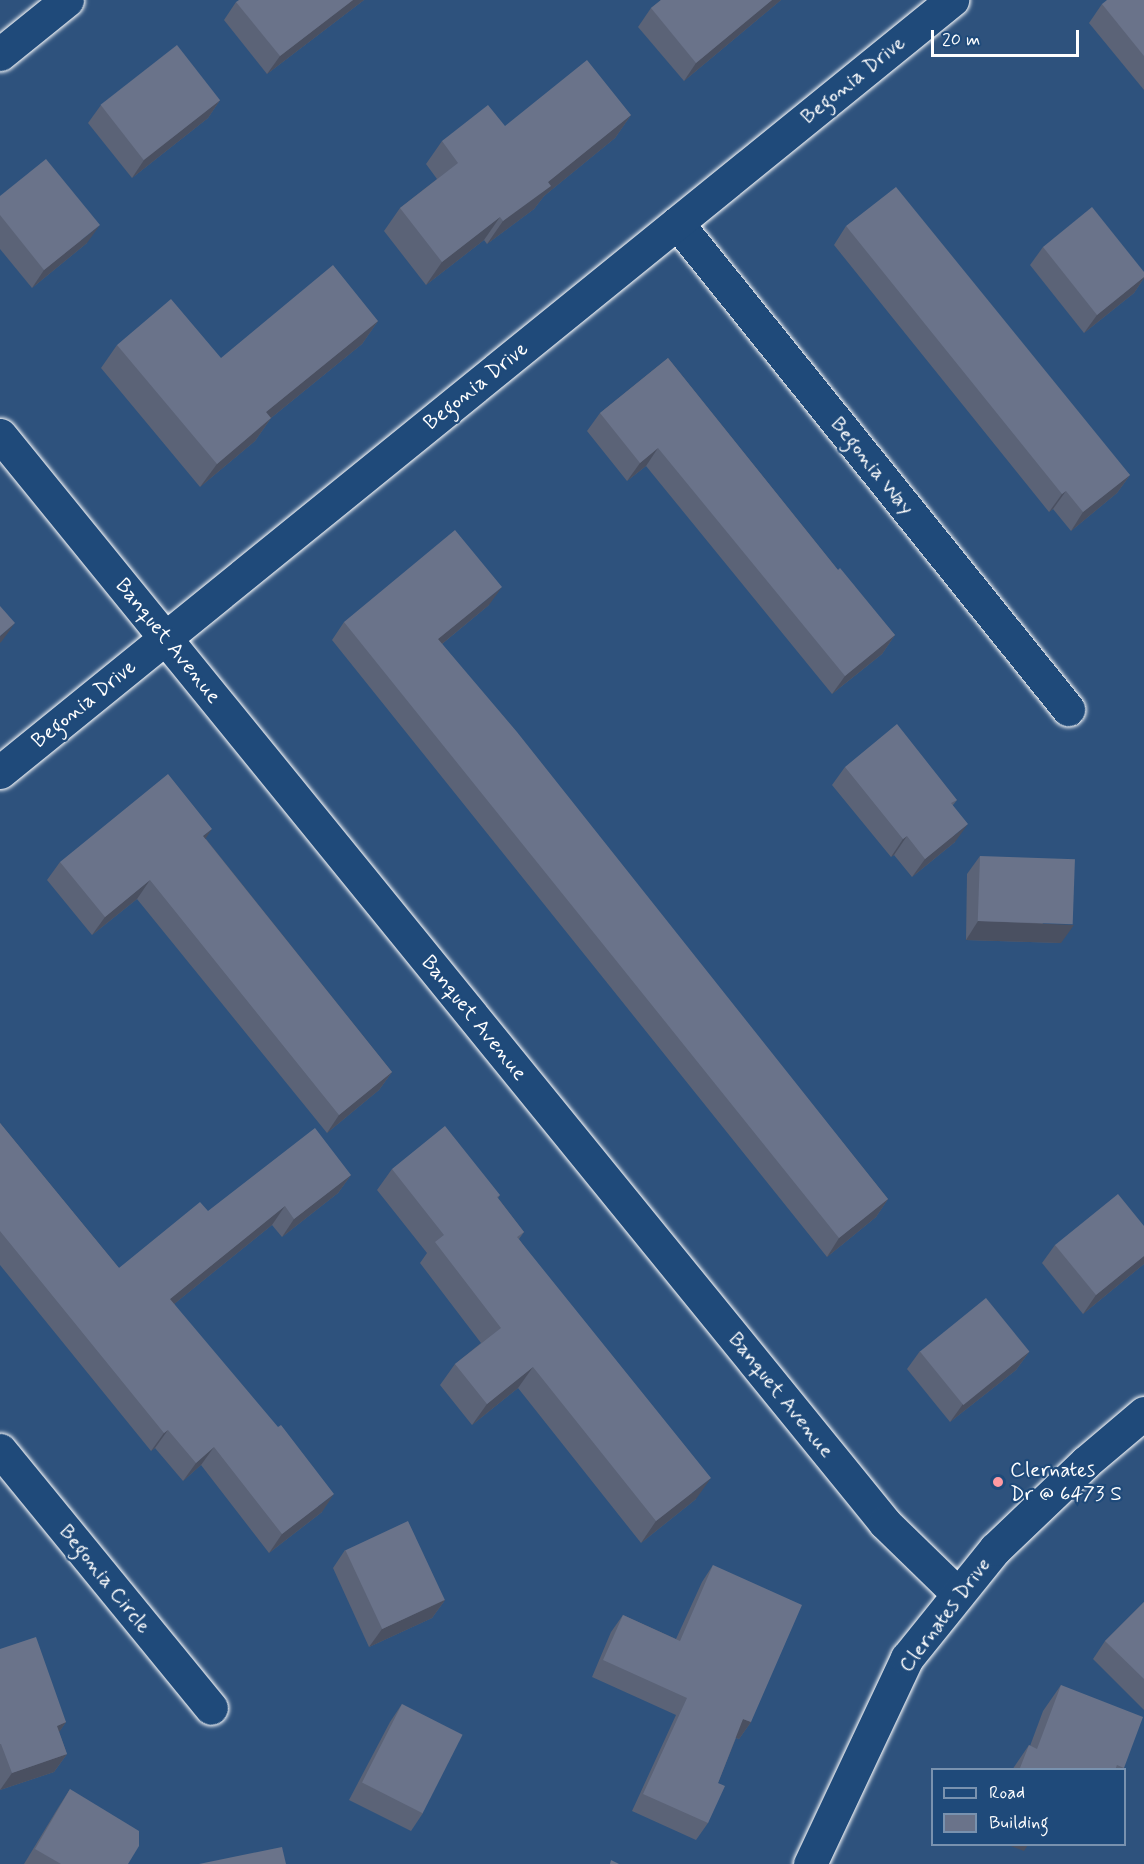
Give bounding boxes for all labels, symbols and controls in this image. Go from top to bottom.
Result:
scale bar [934,18,1082,56]
text: 20 m [942,28,980,52]
street label: Begonia Drive [796,30,910,130]
street label: Begonia Drive [419,336,533,436]
street label: Begonia Way [824,411,920,521]
street label: Banquet Avenue [112,576,224,706]
street label: Begonia Drive [27,654,141,754]
street label: Banquet Avenue [418,953,530,1083]
street label: Banquet Avenue [725,1330,837,1460]
place label: Clernates Dr @ 6473 S [1010,1457,1122,1507]
marker: Clernates Dr @ 6473 S [991,1475,1005,1489]
street label: Begonia Circle [54,1520,156,1638]
street label: Clernates Drive [894,1553,996,1677]
legend [931,1768,1126,1846]
text: Road [989,1781,1025,1805]
text: Building [989,1811,1049,1835]

